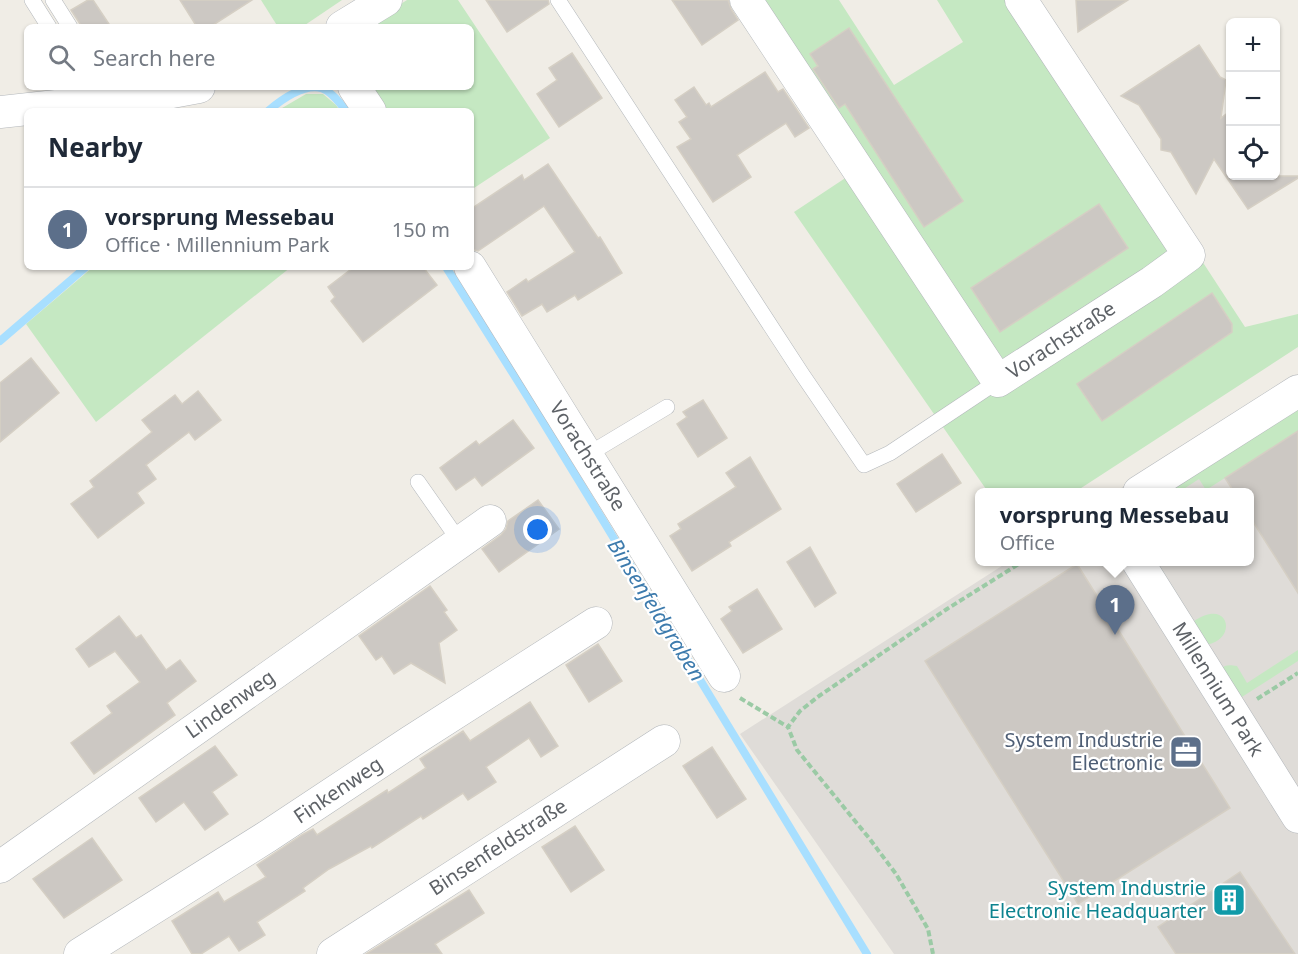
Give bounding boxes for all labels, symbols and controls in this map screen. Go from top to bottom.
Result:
map controls [1226,18,1280,180]
button: + [1226,18,1280,72]
search box [24,24,474,90]
icon: search [45,41,78,74]
text: Search here [93,42,215,72]
button: − [1226,72,1280,126]
button: locate [1226,126,1280,180]
text: Nearby [48,129,143,165]
text: vorsprung Messebau [105,201,335,231]
text: 1 [62,216,73,243]
text: 150 m [392,216,450,243]
text: Office · Millennium Park [105,231,329,258]
street label: Vorachstraße [1001,294,1120,385]
street label: Vorachstraße [544,396,633,516]
popup [975,488,1254,566]
text: vorsprung Messebau [1000,499,1229,529]
your location [523,515,552,544]
text: Office [1000,529,1055,556]
water label: Binsenfeldgraben [602,533,712,686]
pin: 1 [1096,586,1134,635]
street label: Millennium Park [1166,617,1271,761]
street label: Lindenweg [180,663,280,744]
place label: System Industrie Electronic [1005,726,1163,776]
office icon: System Industrie Electronic [1168,734,1204,770]
street label: Finkenweg [288,750,387,829]
street label: Binsenfeldstraße [424,792,572,901]
place label: System Industrie Electronic Headquarter [989,874,1206,924]
building icon: System Industrie Electronic Headquarter [1211,882,1247,918]

